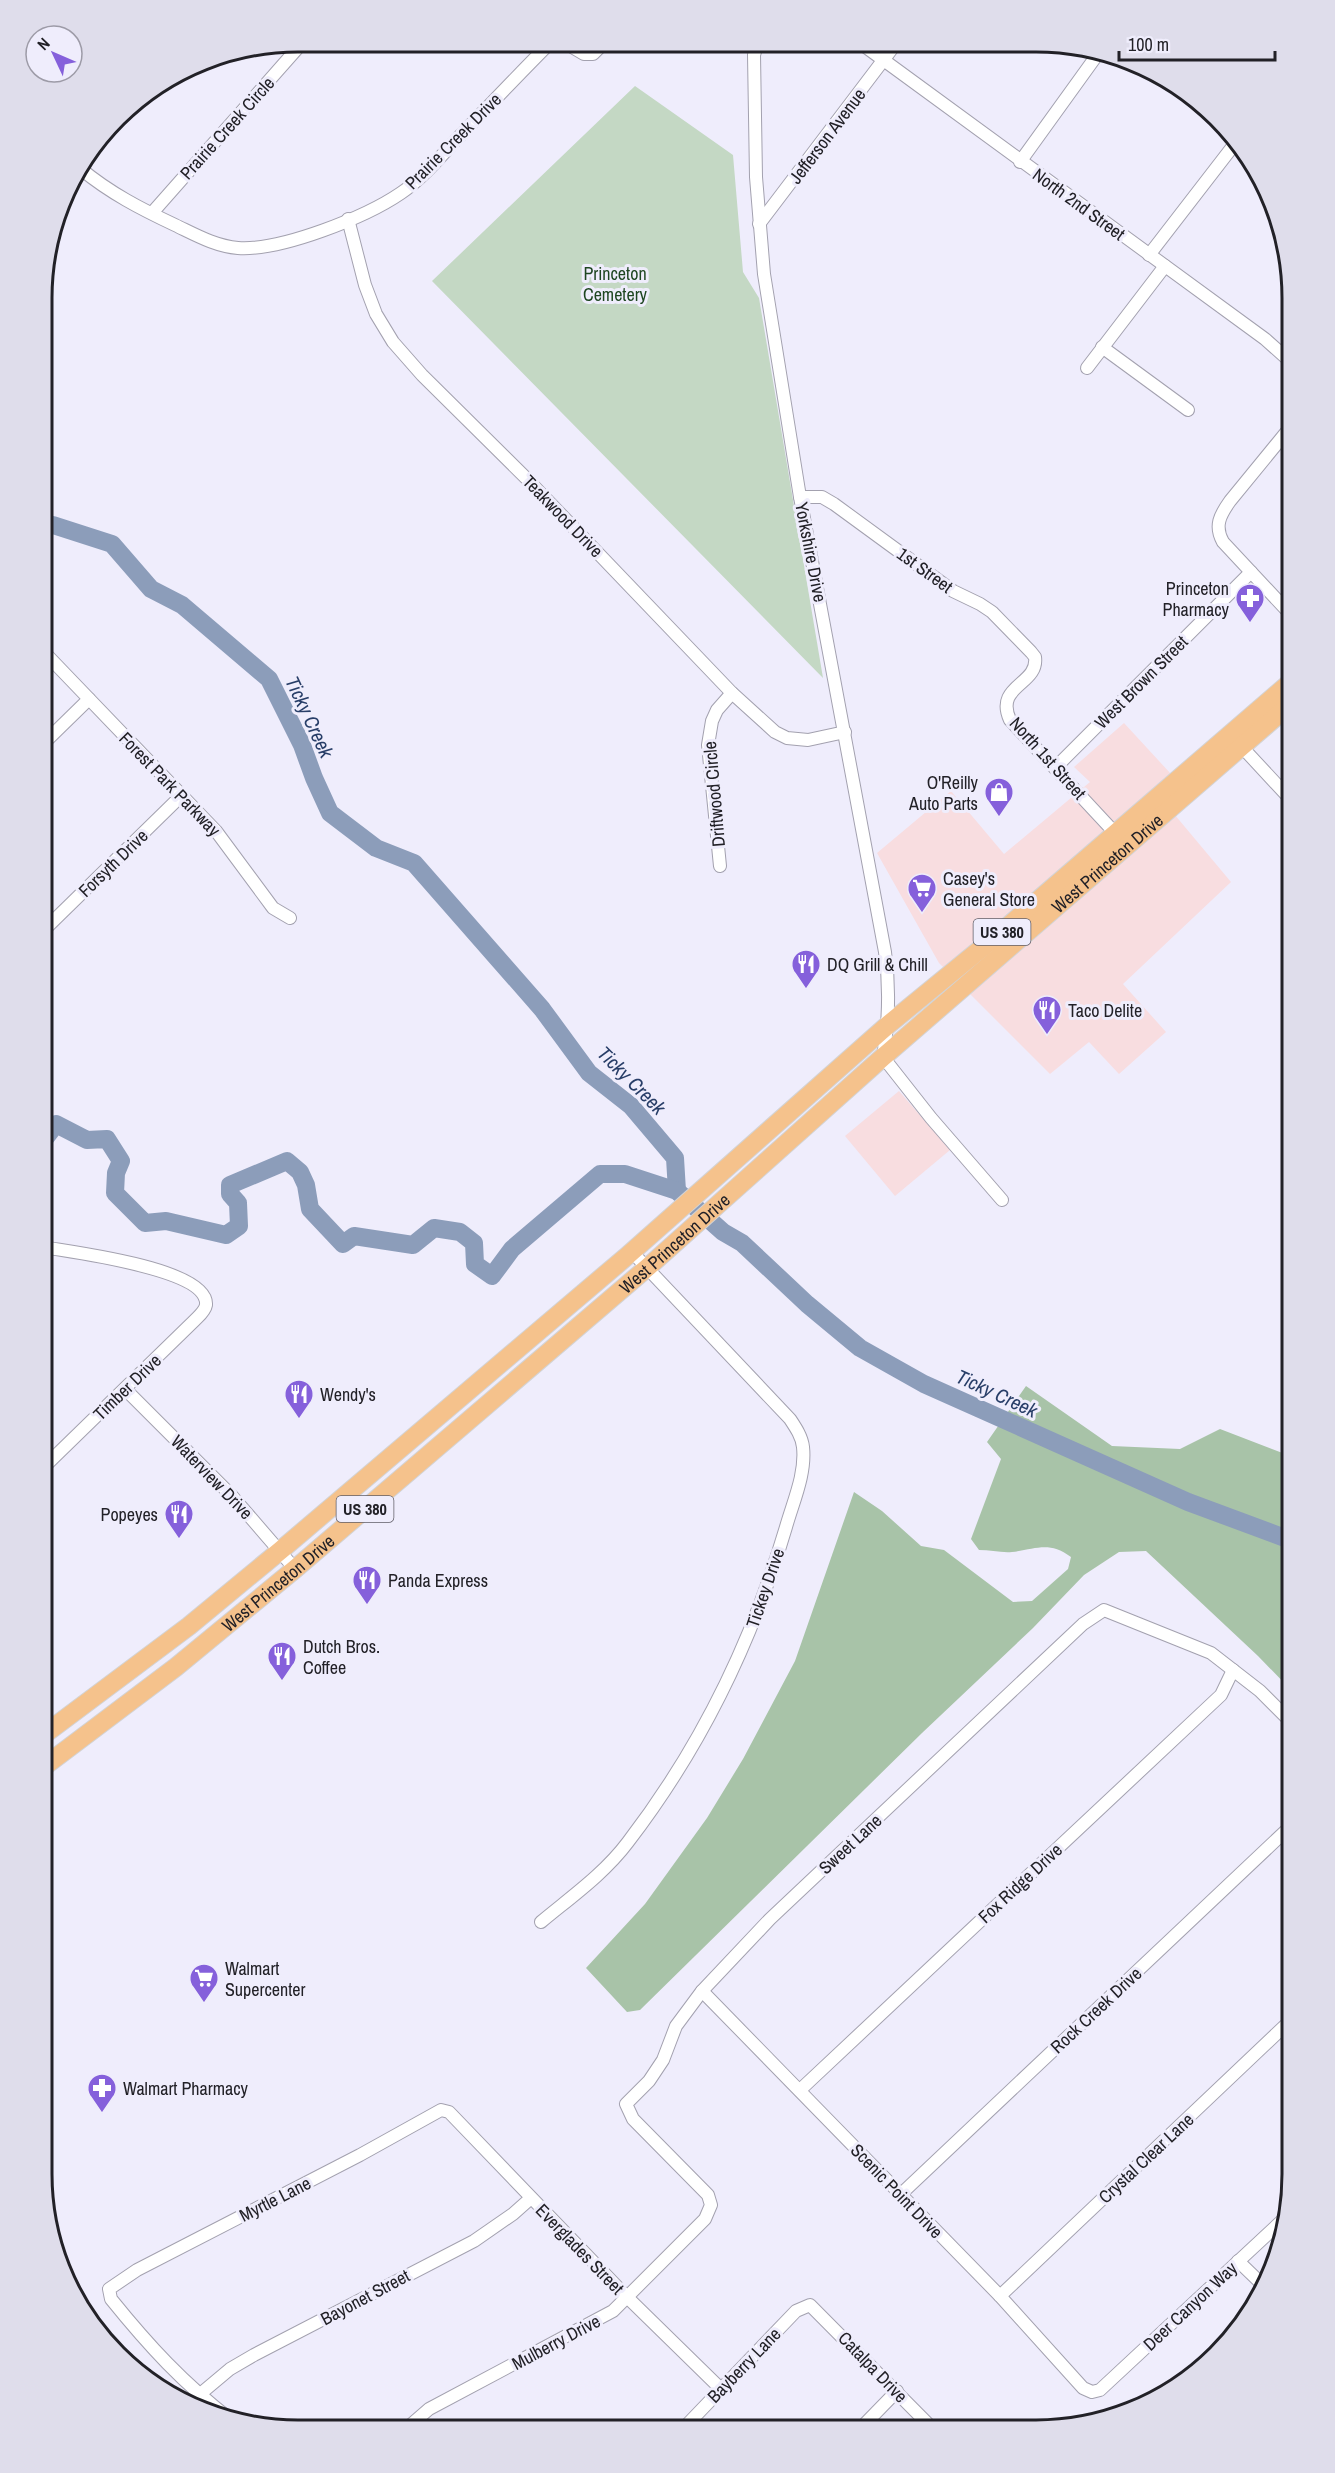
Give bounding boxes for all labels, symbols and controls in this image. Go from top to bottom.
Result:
north arrow [24,24,84,84]
scale bar [1119,24,1275,62]
text: 100 m [1128,32,1169,57]
text: N [32,33,54,55]
street label: Prairie Creek Circle [174,71,280,185]
street label: Jefferson Avenue [783,83,871,189]
street label: Prairie Creek Drive [399,87,507,195]
street label: North 2nd Street [1028,162,1130,246]
park label: Princeton Cemetery [583,261,648,307]
street label: Teakwood Drive [517,469,609,563]
street label: Yorkshire Drive [789,500,833,604]
street label: 1st Street [892,541,958,599]
place label: Princeton Pharmacy [1163,576,1230,622]
pharmacy icon: Princeton Pharmacy [1234,582,1266,624]
street label: West Brown Street [1089,630,1193,734]
water label: Ticky Creek [279,672,341,763]
street label: North 1st Street [1004,711,1092,805]
street label: Forest Park Parkway [114,726,227,842]
street label: Driftwood Circle [697,740,731,848]
place label: O'Reilly Auto Parts [908,770,979,816]
shop icon: O'Reilly Auto Parts [983,776,1015,818]
street label: West Princeton Drive [1046,808,1168,918]
street label: Forsyth Drive [73,823,153,903]
place label: Casey's General Store [943,866,1035,912]
supermarket icon: Casey's General Store [906,872,938,914]
road number: US 380 [974,919,1030,945]
restaurant icon: DQ Grill & Chill [790,948,822,990]
place label: DQ Grill & Chill [827,952,928,977]
restaurant icon: Taco Delite [1031,994,1063,1036]
place label: Taco Delite [1068,998,1142,1023]
water label: Ticky Creek [592,1040,673,1121]
street label: West Princeton Drive [614,1187,735,1299]
street label: Timber Drive [87,1348,167,1426]
water label: Ticky Creek [952,1362,1043,1424]
restaurant icon: Wendy's [283,1378,315,1420]
place label: Wendy's [320,1382,376,1407]
street label: Waterview Drive [165,1429,259,1525]
road number: US 380 [336,1496,394,1522]
restaurant icon: Popeyes [163,1498,195,1540]
place label: Popeyes [101,1502,158,1527]
street label: West Princeton Drive [216,1528,340,1637]
street label: Tickey Drive [740,1545,790,1631]
restaurant icon: Panda Express [351,1564,383,1606]
place label: Panda Express [388,1568,488,1593]
place label: Dutch Bros. Coffee [303,1634,380,1680]
restaurant icon: Dutch Bros. Coffee [266,1640,298,1682]
street label: Sweet Lane [813,1808,887,1880]
street label: Fox Ridge Drive [972,1837,1068,1929]
place label: Walmart Supercenter [225,1956,305,2002]
street label: Rock Creek Drive [1045,1961,1147,2059]
supermarket icon: Walmart Supercenter [188,1962,220,2004]
pharmacy icon: Walmart Pharmacy [86,2072,118,2114]
place label: Walmart Pharmacy [123,2076,249,2101]
street label: Crystal Clear Lane [1093,2107,1199,2209]
street label: Scenic Point Drive [845,2138,949,2244]
street label: Myrtle Lane [235,2170,315,2228]
street label: Everglades Street [530,2198,630,2300]
street label: Deer Canyon Way [1138,2256,1243,2356]
street label: Bayonet Street [316,2263,414,2331]
street label: Mulberry Drive [507,2308,605,2376]
street label: Bayberry Lane [702,2322,786,2408]
street label: Catalpa Drive [833,2326,913,2408]

